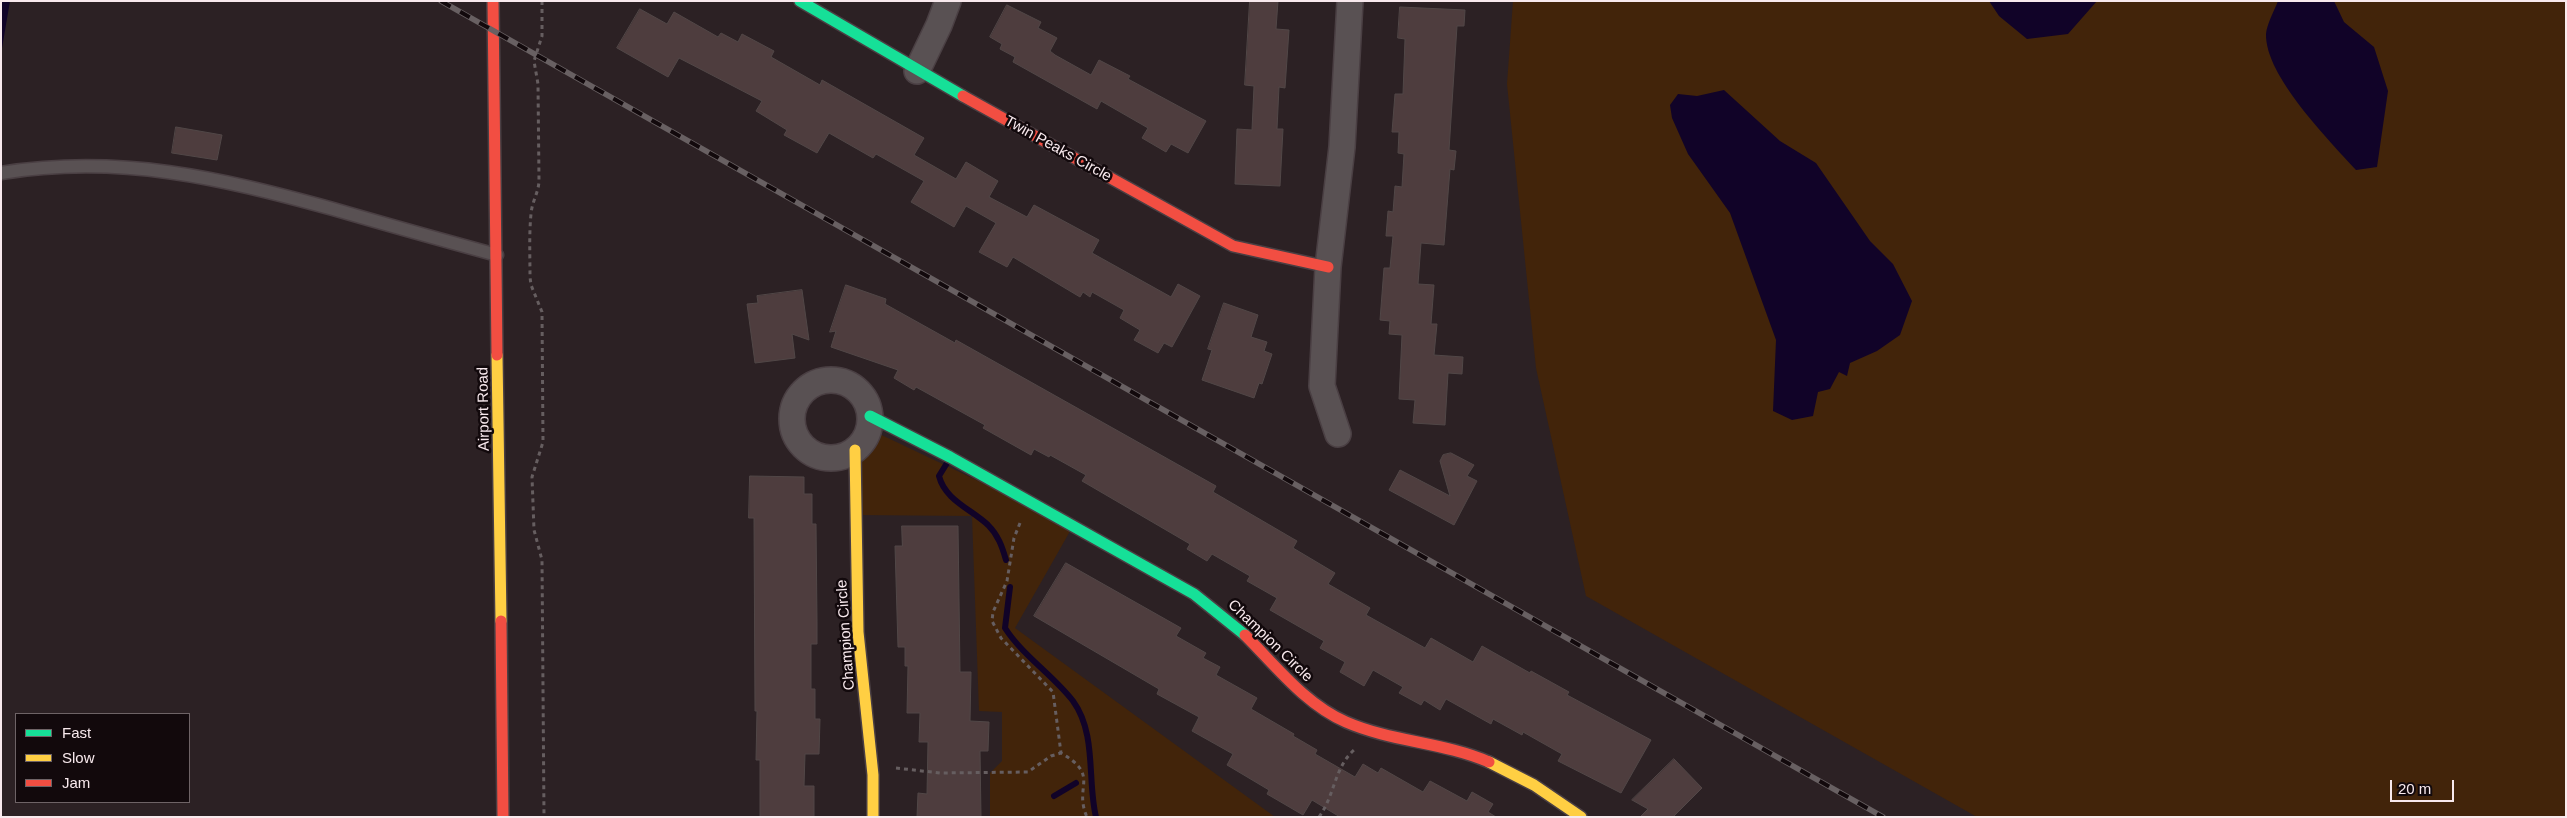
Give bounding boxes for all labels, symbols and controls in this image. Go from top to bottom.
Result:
street label: Twin Peaks Circle [1002,112,1114,186]
street label: Airport Road [474,367,494,451]
street label: Champion Circle [833,579,859,691]
street label: Champion Circle [1224,596,1316,686]
legend [15,713,190,803]
text: Fast [62,724,91,741]
text: Slow [62,749,95,766]
scale bar [2392,770,2456,802]
text: Jam [62,774,90,791]
text: 20 m [2398,780,2431,797]

